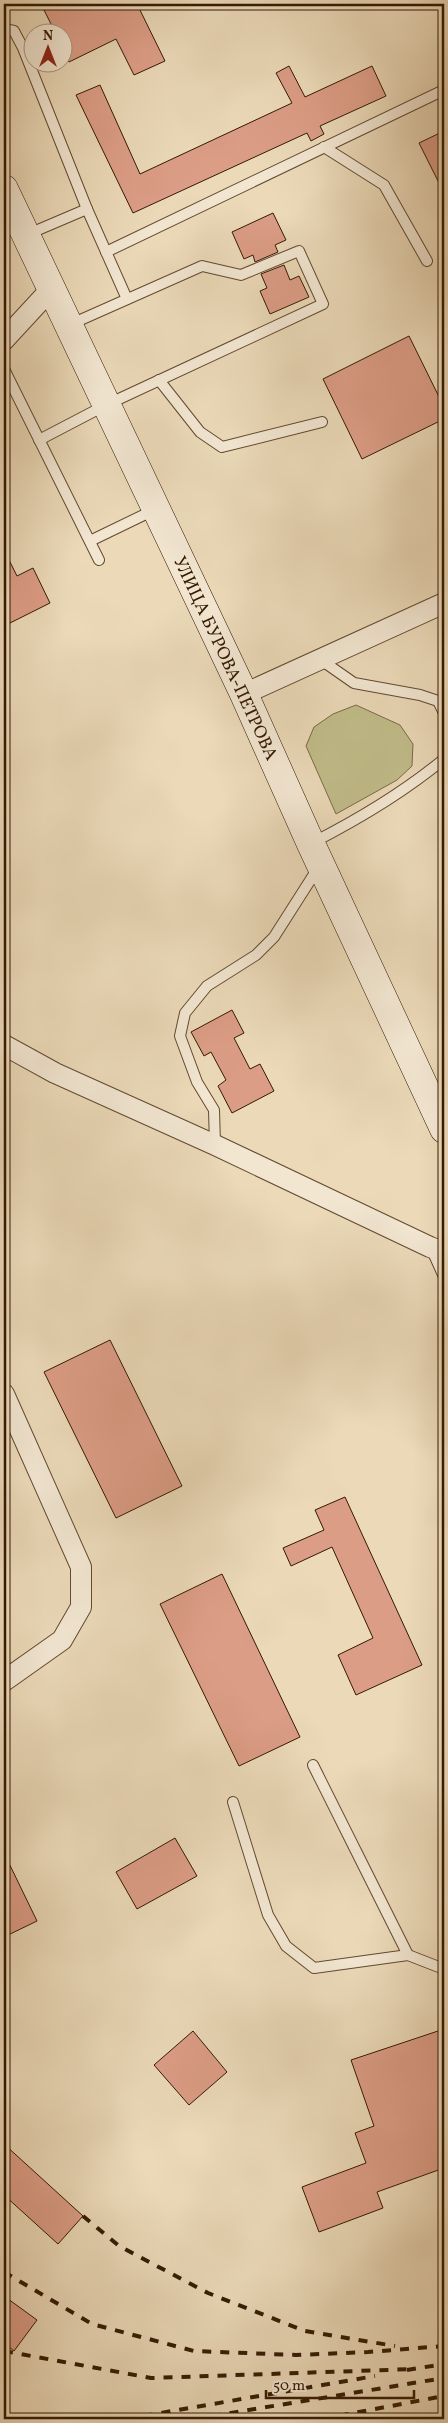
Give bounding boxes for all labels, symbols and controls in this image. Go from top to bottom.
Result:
north arrow [22,22,72,72]
text: N [43,27,53,46]
street label: УЛИЦА БУРОВА-ПЕТРОВА [166,553,283,765]
scale bar [266,2368,413,2400]
text: 50 m [273,2376,305,2397]

